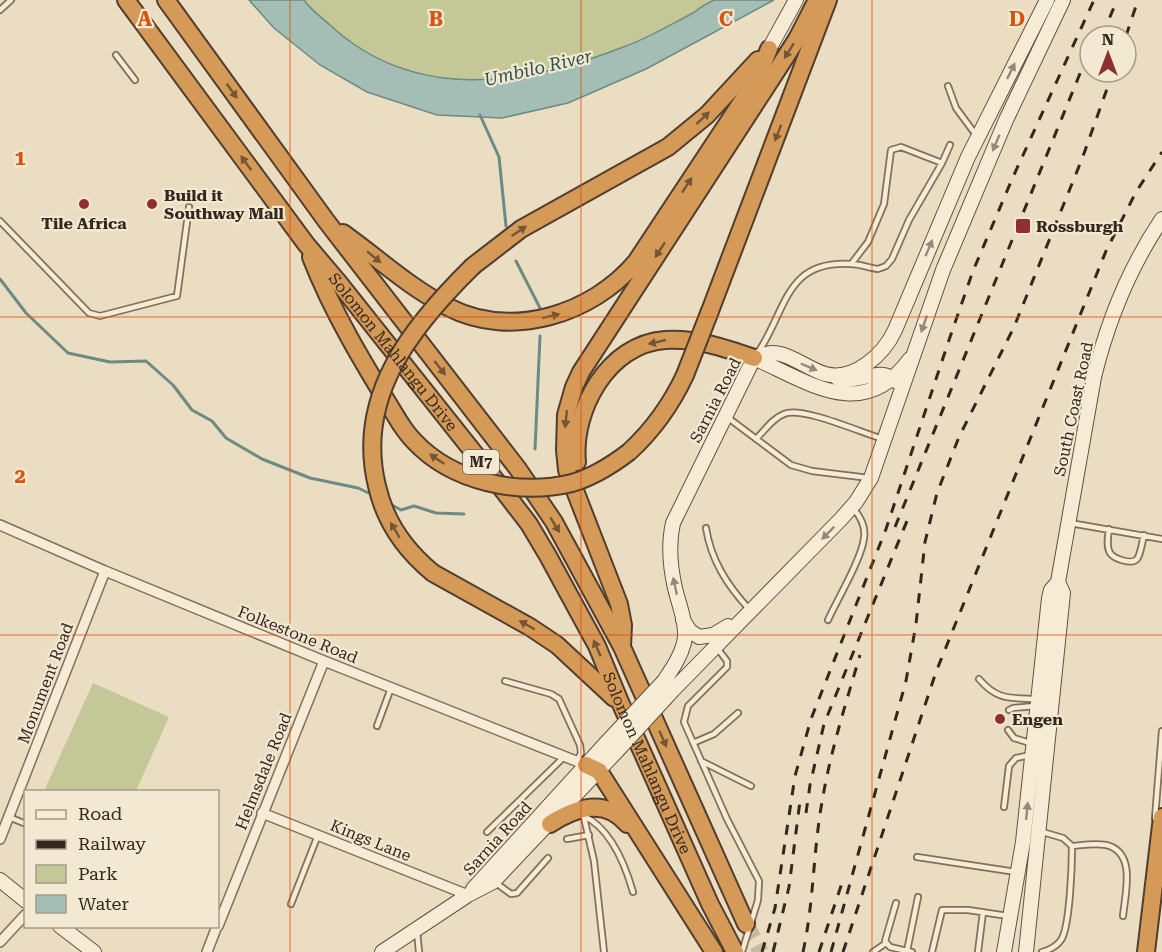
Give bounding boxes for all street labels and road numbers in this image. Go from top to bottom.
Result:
street label: Solomon Mahlangu Drive [325,269,462,435]
street label: South Coast Road [1050,340,1097,478]
street label: Sarnia Road [686,355,745,446]
road number: M7 [463,450,499,474]
street label: Folkestone Road [235,602,361,667]
street label: Monument Road [14,620,77,746]
street label: Solomon Mahlangu Drive [599,669,695,857]
street label: Helmsdale Road [231,710,296,833]
street label: Sarnia Road [459,798,535,879]
street label: Kings Lane [328,816,414,865]

